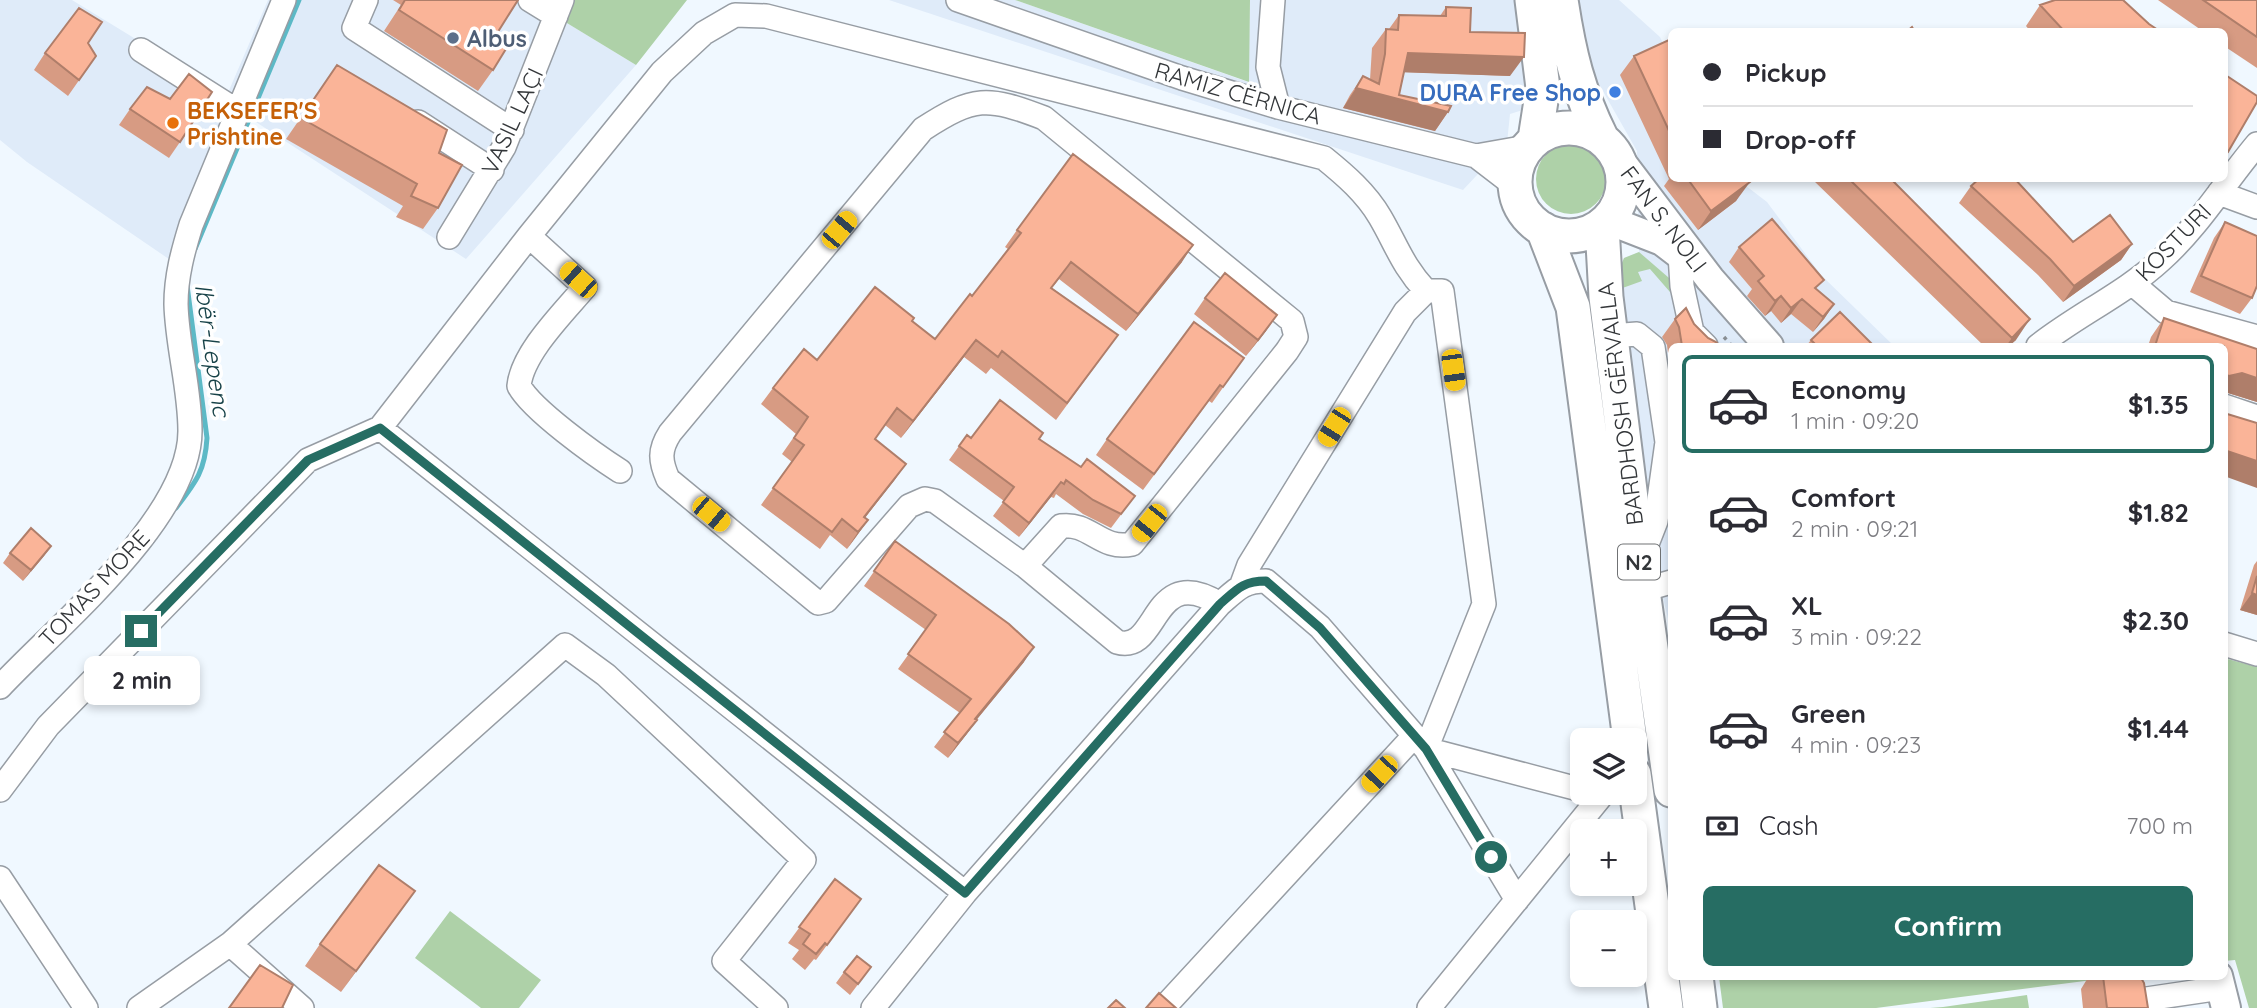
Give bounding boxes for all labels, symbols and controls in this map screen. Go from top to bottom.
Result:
place label: Albus [467,24,527,53]
marker: Albus [445,30,461,46]
street label: RAMIZ CËRNICA [1151,55,1325,131]
text: Pickup [1745,56,1827,89]
street label: VASIL LAÇI [475,63,549,179]
place label: DURA Free Shop [1420,78,1601,107]
marker: DURA Free Shop [1607,84,1623,100]
place label: BEKSEFER'S Prishtine [187,96,317,151]
marker: BEKSEFER'S Prishtine [165,115,181,131]
text: Drop-off [1745,123,1856,156]
street label: FAN S. NOLI [1615,160,1713,278]
street label: KOSTURI [2129,197,2217,287]
car [818,207,861,253]
car [556,258,601,302]
street label: BARDHOSH GËRVALLA [1591,281,1649,527]
water label: Ibër-Lepenc [189,282,237,421]
car [1440,348,1467,392]
icon: car [1707,373,1770,436]
text: Economy [1791,373,1906,406]
text: $1.35 [2128,388,2189,421]
car [1314,404,1355,450]
text: 1 min · 09:20 [1791,406,1919,435]
icon: car [1707,481,1770,544]
text: Comfort [1791,481,1896,514]
car [689,492,734,536]
text: $1.82 [2128,496,2189,529]
car [1128,500,1171,546]
text: 2 min · 09:21 [1791,514,1918,543]
street label: TOMAS MORE [32,524,156,652]
road number: N2 [1618,544,1660,580]
icon: car [1707,589,1770,652]
text: XL [1791,589,1823,622]
text: $2.30 [2122,604,2189,637]
route end [125,615,157,647]
text: 3 min · 09:22 [1791,622,1922,651]
callout: 2 min [83,656,199,704]
text: 2 min [112,666,172,695]
icon: car [1707,697,1770,760]
text: Green [1791,697,1866,730]
text: $1.44 [2127,712,2189,745]
map controls [1570,728,1647,987]
button: layers [1570,728,1647,805]
text: 4 min · 09:23 [1791,730,1921,759]
car [1357,751,1402,797]
icon: cash [1703,807,1741,845]
text: Cash [1759,809,1819,842]
text: 700 m [2127,811,2193,840]
button: + [1570,819,1647,896]
route start [1475,841,1507,873]
button: Confirm [1703,886,2193,966]
button: − [1570,910,1647,987]

